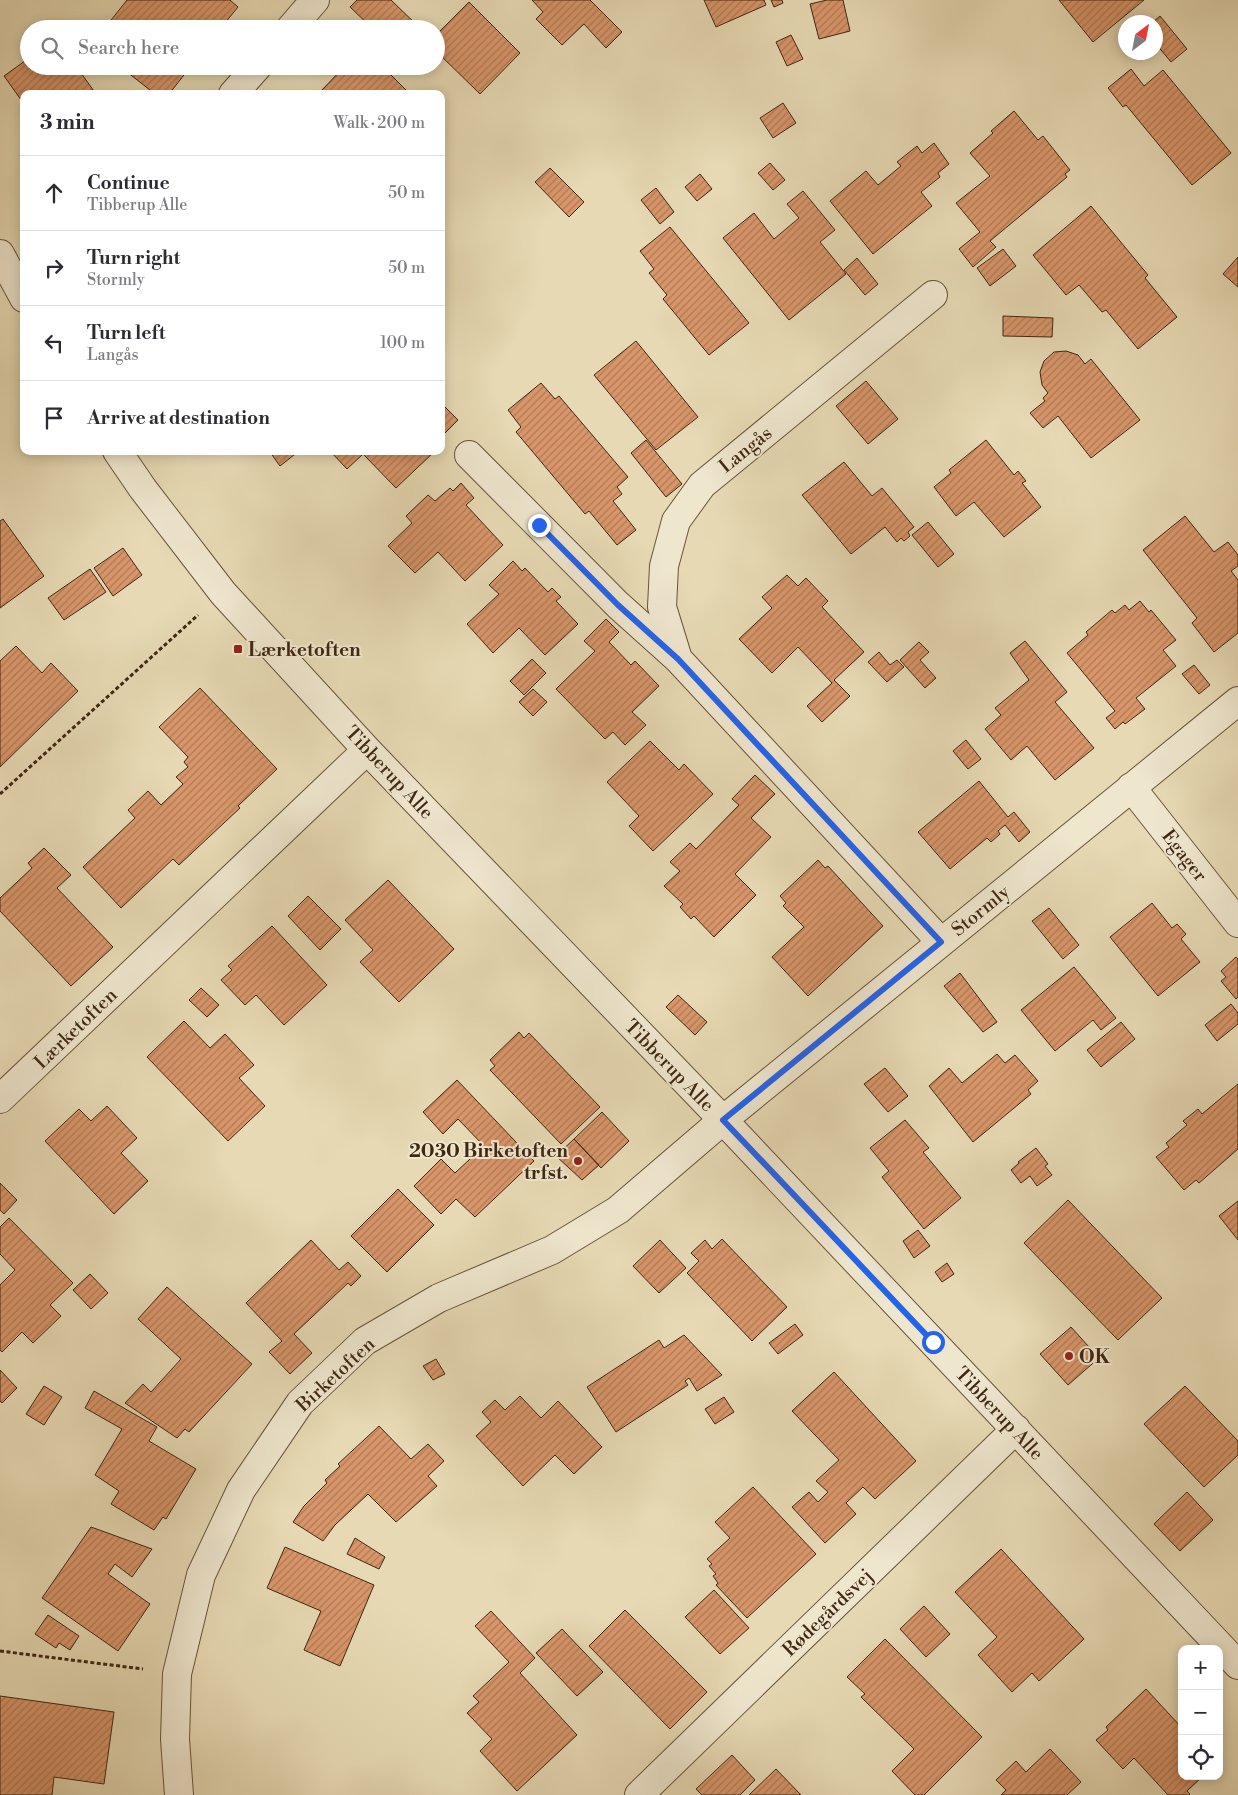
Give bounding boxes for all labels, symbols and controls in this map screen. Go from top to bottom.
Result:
north arrow [1118,15,1163,60]
search box [20,20,445,75]
icon: search [38,34,66,62]
text: Search here [78,36,179,60]
text: 3 min [40,110,95,136]
text: Walk · 200 m [333,113,425,133]
text: Continue [87,171,170,195]
icon: ahead [40,179,68,207]
text: 50 m [388,183,425,203]
text: Tibberup Alle [87,195,187,215]
text: Turn right [87,246,180,270]
icon: right [40,254,68,282]
text: 50 m [388,258,425,278]
text: Stormly [87,270,144,290]
text: Turn left [87,321,166,345]
icon: left [40,329,68,357]
text: 100 m [380,333,425,353]
text: Langås [87,345,139,365]
icon: arrive [40,404,68,432]
text: Arrive at destination [87,406,270,430]
street label: Langås [714,421,777,478]
route end [528,514,551,537]
place label: Lærketoften [248,638,361,662]
marker: Lærketoften [232,643,244,655]
street label: Tibberup Alle [340,721,439,824]
street label: Egager [1156,825,1212,887]
street label: Stormly [947,879,1015,942]
street label: Lærketoften [29,983,122,1074]
street label: Tibberup Alle [619,1015,719,1117]
place label: 2030 Birketoften trfst. [409,1139,568,1185]
marker: 2030 Birketoften trfst. [572,1155,584,1167]
route start [922,1331,945,1354]
street label: Birketoften [291,1332,380,1418]
place label: OK [1079,1345,1111,1369]
marker: OK [1063,1350,1075,1362]
street label: Tibberup Alle [950,1362,1049,1465]
street label: Rødegårdsvej [778,1564,878,1662]
map controls [1178,1645,1223,1780]
button: + [1178,1645,1223,1690]
button: − [1178,1690,1223,1735]
button: locate [1178,1735,1223,1780]

